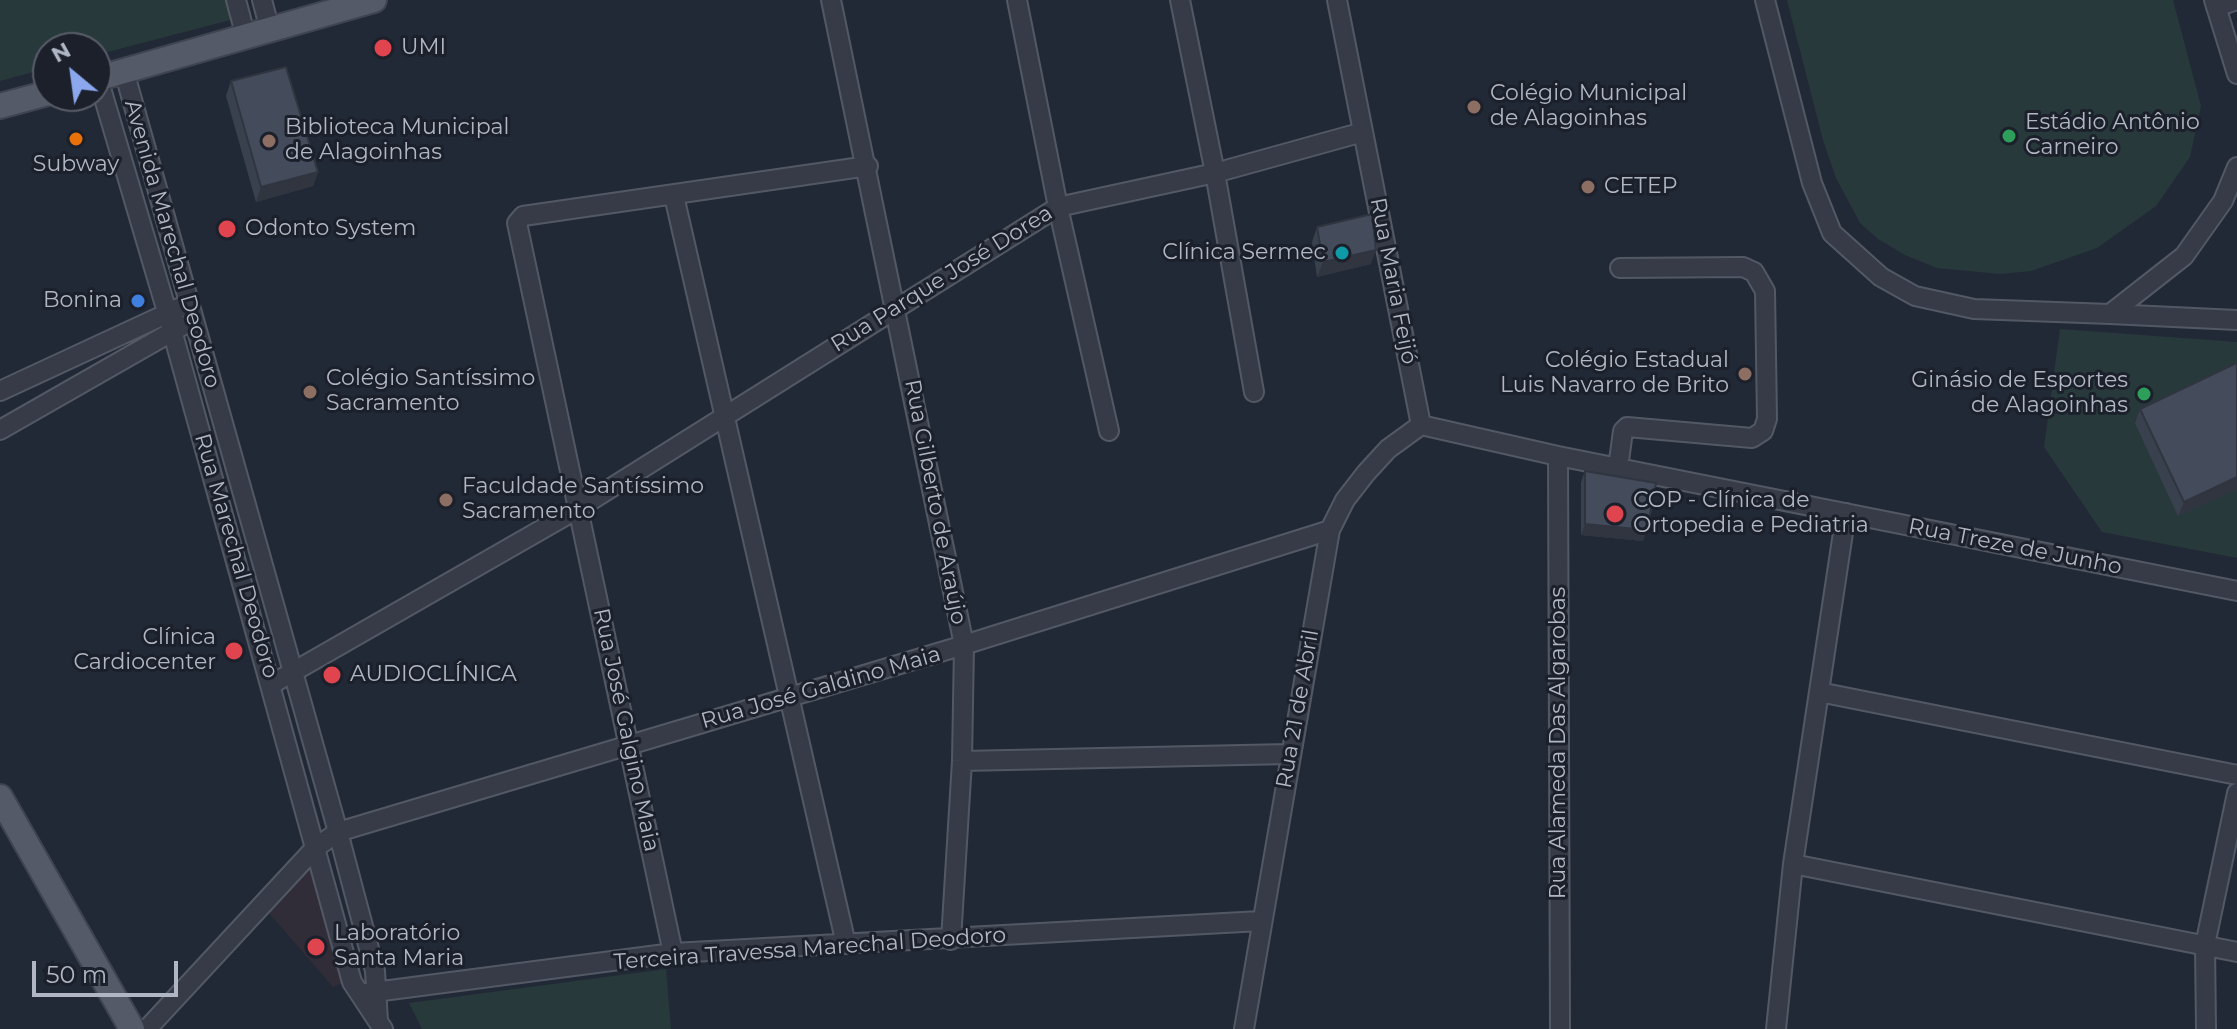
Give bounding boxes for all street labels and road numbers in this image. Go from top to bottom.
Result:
street label: Avenida Marechal Deodoro [118,97,226,391]
street label: Rua Maria Feijó [1364,195,1422,367]
street label: Rua Parque José Dorea [826,200,1058,358]
street label: Rua Gilberto de Araújo [898,377,972,627]
street label: Rua Marechal Deodoro [188,431,284,681]
street label: Rua Treze de Junho [1906,513,2124,581]
street label: Rua Alameda Das Algarobas [1546,587,1572,899]
street label: Rua José Galgino Maia [587,606,665,854]
street label: Rua 21 de Abril [1271,628,1325,790]
street label: Rua José Galdino Maia [698,641,944,735]
street label: Terceira Travessa Marechal Deodoro [613,922,1007,976]

